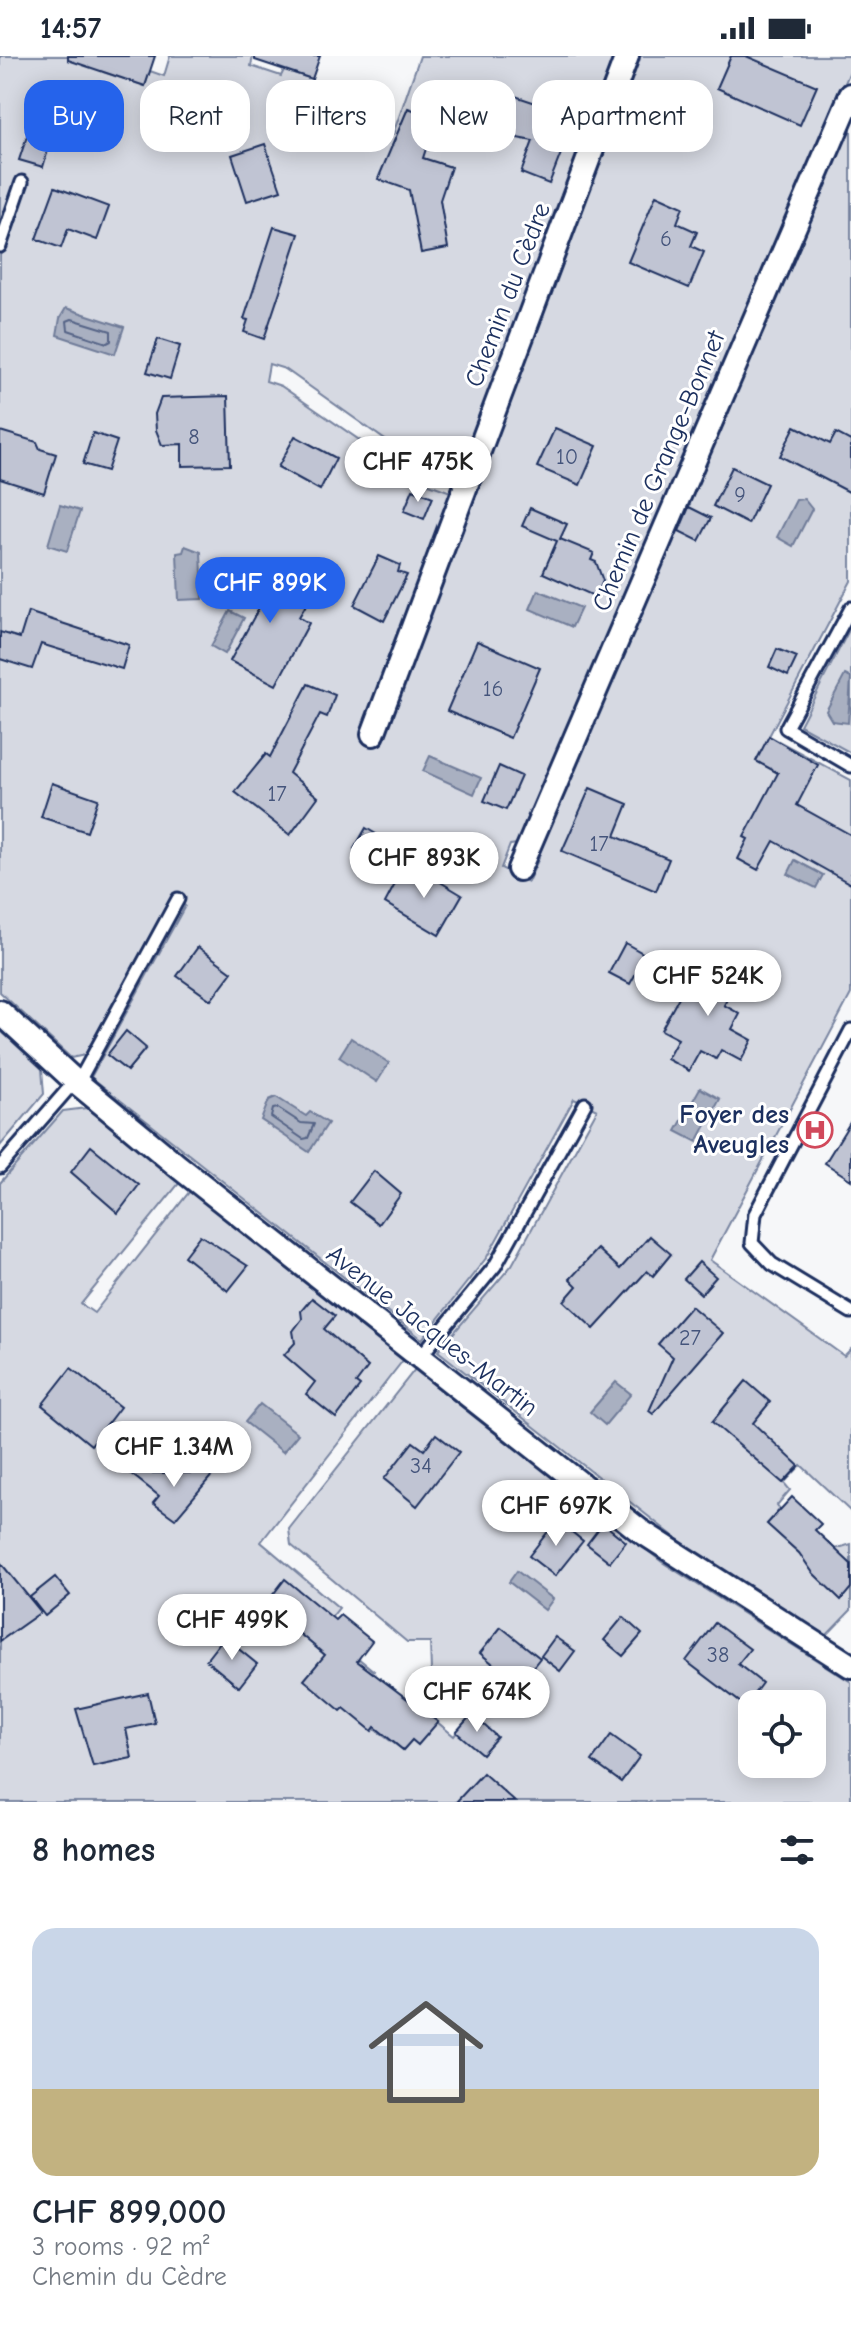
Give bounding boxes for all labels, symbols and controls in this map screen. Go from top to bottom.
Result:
text: 14:57 [40,11,101,46]
chip: Buy [24,80,124,152]
chip: Rent [140,80,250,152]
chip: Filters [266,80,395,152]
chip: New [411,80,516,152]
chip: Apartment [532,80,713,152]
street label: Chemin du Cèdre [459,199,557,391]
house number: 6 [660,226,672,252]
street label: Chemin de Grange-Bonnet [586,325,732,616]
house number: 8 [188,424,200,450]
pin: CHF 475K [335,436,501,504]
house number: 10 [556,444,578,470]
text: CHF 475K [363,447,473,477]
house number: 9 [734,482,746,508]
pin: CHF 899K [187,557,353,625]
text: CHF 899K [213,568,327,598]
house number: 16 [483,676,503,702]
house number: 17 [267,781,287,807]
house number: 17 [589,831,609,857]
pin: CHF 893K [341,832,507,900]
text: CHF 893K [368,843,480,873]
pin: CHF 524K [625,950,791,1018]
text: CHF 524K [652,961,764,991]
place label: Foyer des Aveugles [679,1100,789,1160]
hospital icon: Foyer des Aveugles [796,1111,834,1149]
street label: Avenue Jacques-Martin [320,1239,544,1423]
house number: 27 [679,1325,702,1351]
pin: CHF 1.34M [82,1421,266,1489]
text: CHF 1.34M [114,1432,234,1462]
house number: 34 [410,1453,432,1479]
pin: CHF 697K [473,1480,639,1548]
text: CHF 697K [500,1491,612,1521]
pin: CHF 499K [149,1594,315,1662]
text: CHF 499K [176,1605,288,1635]
house number: 38 [707,1642,729,1668]
pin: CHF 674K [394,1666,560,1734]
text: CHF 674K [423,1677,531,1707]
map controls [738,1690,826,1778]
button: locate [738,1690,826,1778]
icon: filters [775,1828,819,1872]
text: 8 homes [32,1830,155,1870]
icon: home [354,1980,498,2124]
text: CHF 899,000 [32,2192,226,2232]
text: 3 rooms · 92 m² [32,2232,210,2262]
text: Chemin du Cèdre [32,2262,227,2292]

